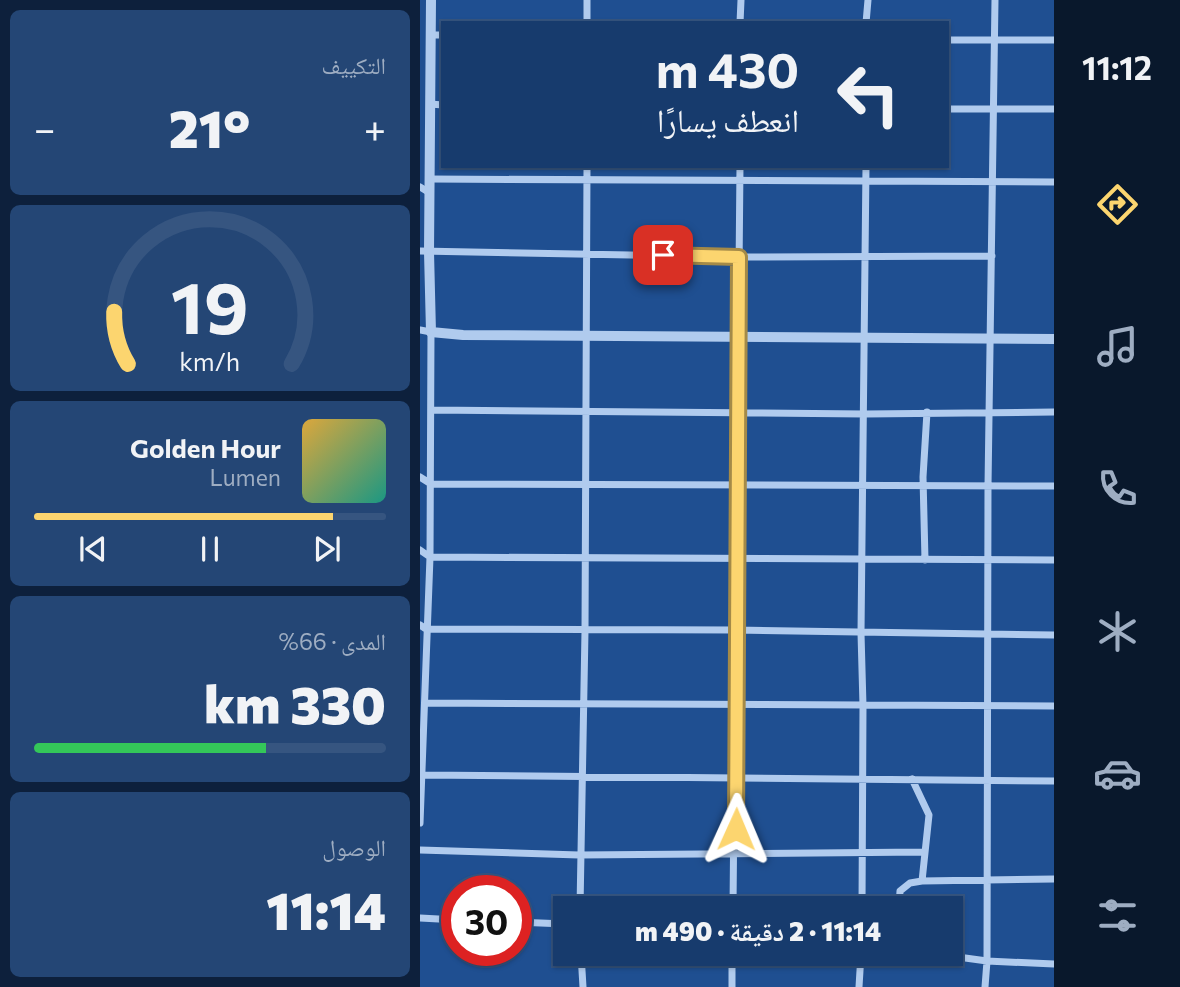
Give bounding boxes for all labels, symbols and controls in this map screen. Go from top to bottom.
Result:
text: 430 m [656,38,799,98]
text: 11:12 [1082,47,1152,87]
icon: left [823,49,914,140]
text: التكييف [321,51,386,79]
text: 21° [169,95,250,159]
text: انعطف يسارًا [657,99,799,139]
text: − [34,104,56,151]
text: + [364,104,386,151]
icon: directions [1093,180,1142,229]
pin [633,225,693,285]
icon: arrive [644,236,682,274]
text: 19 [171,261,249,350]
icon: music [1093,322,1142,371]
text: km/h [180,346,240,376]
text: Golden Hour [130,432,281,463]
text: Lumen [210,463,281,491]
icon: phone [1093,464,1142,513]
icon: previous [74,530,112,568]
icon: pause [191,530,229,568]
icon: next [308,530,346,568]
icon: climate [1093,607,1142,656]
text: المدى · 66% [279,627,386,655]
text: 330 km [204,671,386,735]
icon: car [1093,749,1142,798]
position arrow [699,792,773,866]
text: الوصول [322,833,386,861]
speed limit sign: 30 [441,875,532,966]
text: 11:14 [266,877,386,941]
icon: filters [1093,891,1142,940]
text: 11:14 · 2 دقيقة · 490 m [635,915,881,946]

